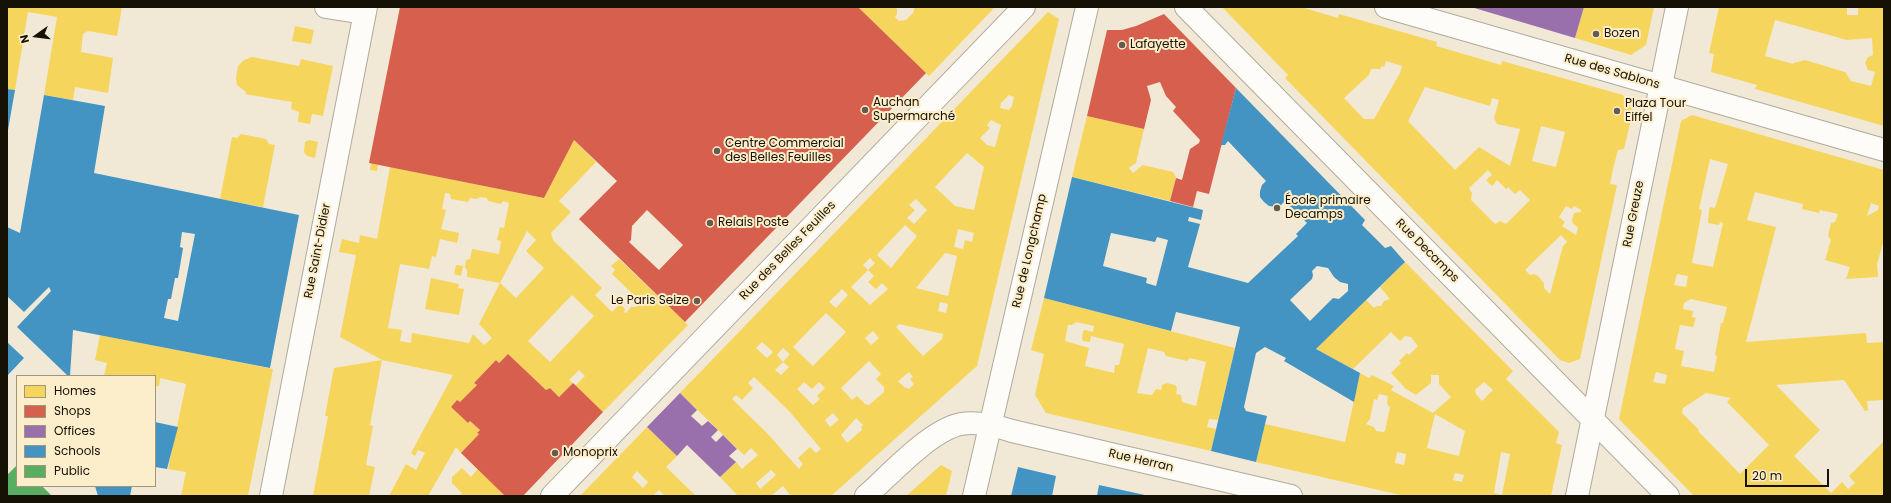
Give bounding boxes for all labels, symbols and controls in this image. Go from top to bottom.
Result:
north arrow [16,16,56,56]
place label: Bozen [1604,27,1640,41]
marker: Bozen [1591,29,1601,39]
text: N [16,33,33,45]
place label: Lafayette [1130,38,1186,52]
marker: Lafayette [1117,40,1127,50]
street label: Rue des Sablons [1563,52,1661,92]
place label: Auchan Supermarché [873,96,955,124]
place label: Plaza Tour Eiffel [1625,97,1686,125]
marker: Auchan Supermarché [860,105,870,115]
marker: Plaza Tour Eiffel [1612,106,1622,116]
place label: Centre Commercial des Belles Feuilles [725,137,844,165]
marker: Centre Commercial des Belles Feuilles [712,146,722,156]
street label: Rue Greuze [1620,180,1648,248]
street label: Rue de Longchamp [1010,193,1050,309]
place label: École primaire Decamps [1285,194,1371,222]
street label: Rue des Belles Feuilles [737,199,839,303]
street label: Rue Saint-Didier [302,202,334,300]
marker: École primaire Decamps [1272,203,1282,213]
place label: Relais Poste [718,216,789,230]
street label: Rue Decamps [1392,216,1462,286]
marker: Relais Poste [705,218,715,228]
place label: Le Paris Seize [611,294,689,308]
marker: Le Paris Seize [692,296,702,306]
legend [16,375,156,487]
text: Homes [54,382,96,399]
text: Shops [54,402,91,419]
text: Offices [54,422,95,439]
text: Schools [54,442,101,459]
place label: Monoprix [563,446,618,460]
street label: Rue Herran [1107,447,1175,475]
marker: Monoprix [550,448,560,458]
scale bar [1747,461,1831,487]
text: Public [54,462,90,479]
text: 20 m [1752,467,1782,484]

